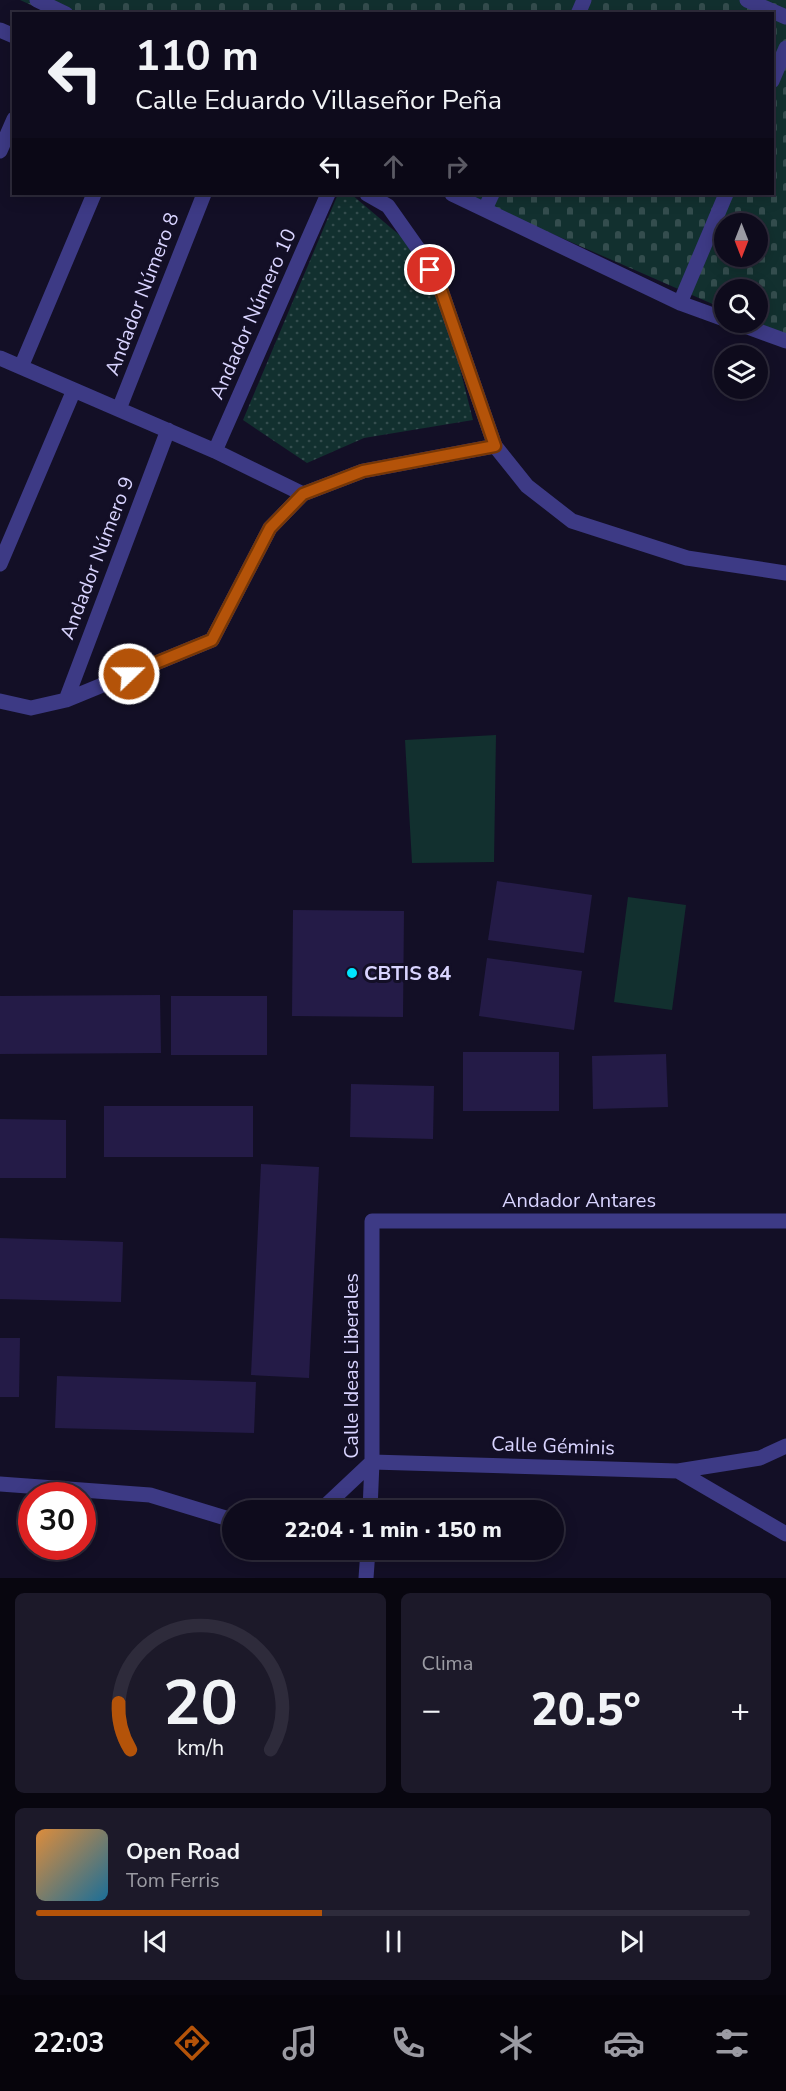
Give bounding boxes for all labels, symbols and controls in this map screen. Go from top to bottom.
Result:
text: 110 m [135,28,259,85]
icon: left [36,36,114,114]
text: Calle Eduardo Villaseñor Peña [135,82,502,119]
icon: left [314,150,347,183]
icon: ahead [377,150,410,183]
icon: right [440,150,473,183]
street label: Andador Número 8 [99,209,185,379]
north arrow [714,213,768,267]
map controls [714,213,768,399]
street label: Andador Número 10 [203,224,303,404]
pin [404,244,455,295]
icon: arrive [413,253,446,286]
button: search [714,279,768,333]
button: layers [714,345,768,399]
street label: Andador Número 9 [54,473,140,643]
position arrow [97,642,161,706]
place label: CBTIS 84 [364,960,451,987]
marker: CBTIS 84 [345,966,359,980]
street label: Andador Antares [502,1187,656,1214]
street label: Calle Ideas Liberales [338,1273,365,1459]
street label: Calle Géminis [491,1430,615,1462]
speed limit sign: 30 [18,1482,96,1560]
text: 22:04 · 1 min · 150 m [284,1515,502,1545]
text: Clima [422,1650,473,1677]
text: 20 [163,1661,238,1746]
text: 20.5° [531,1680,641,1741]
text: − [422,1688,441,1733]
text: + [730,1688,750,1733]
text: km/h [177,1733,224,1763]
text: Open Road [126,1837,240,1867]
text: Tom Ferris [126,1867,220,1894]
icon: previous [139,1925,172,1958]
icon: pause [377,1925,410,1958]
icon: next [615,1925,648,1958]
icon: directions [171,2022,213,2064]
icon: music [279,2022,321,2064]
icon: phone [387,2022,429,2064]
icon: climate [495,2022,537,2064]
icon: car [603,2022,645,2064]
icon: filters [711,2022,753,2064]
text: 22:03 [33,2025,105,2062]

